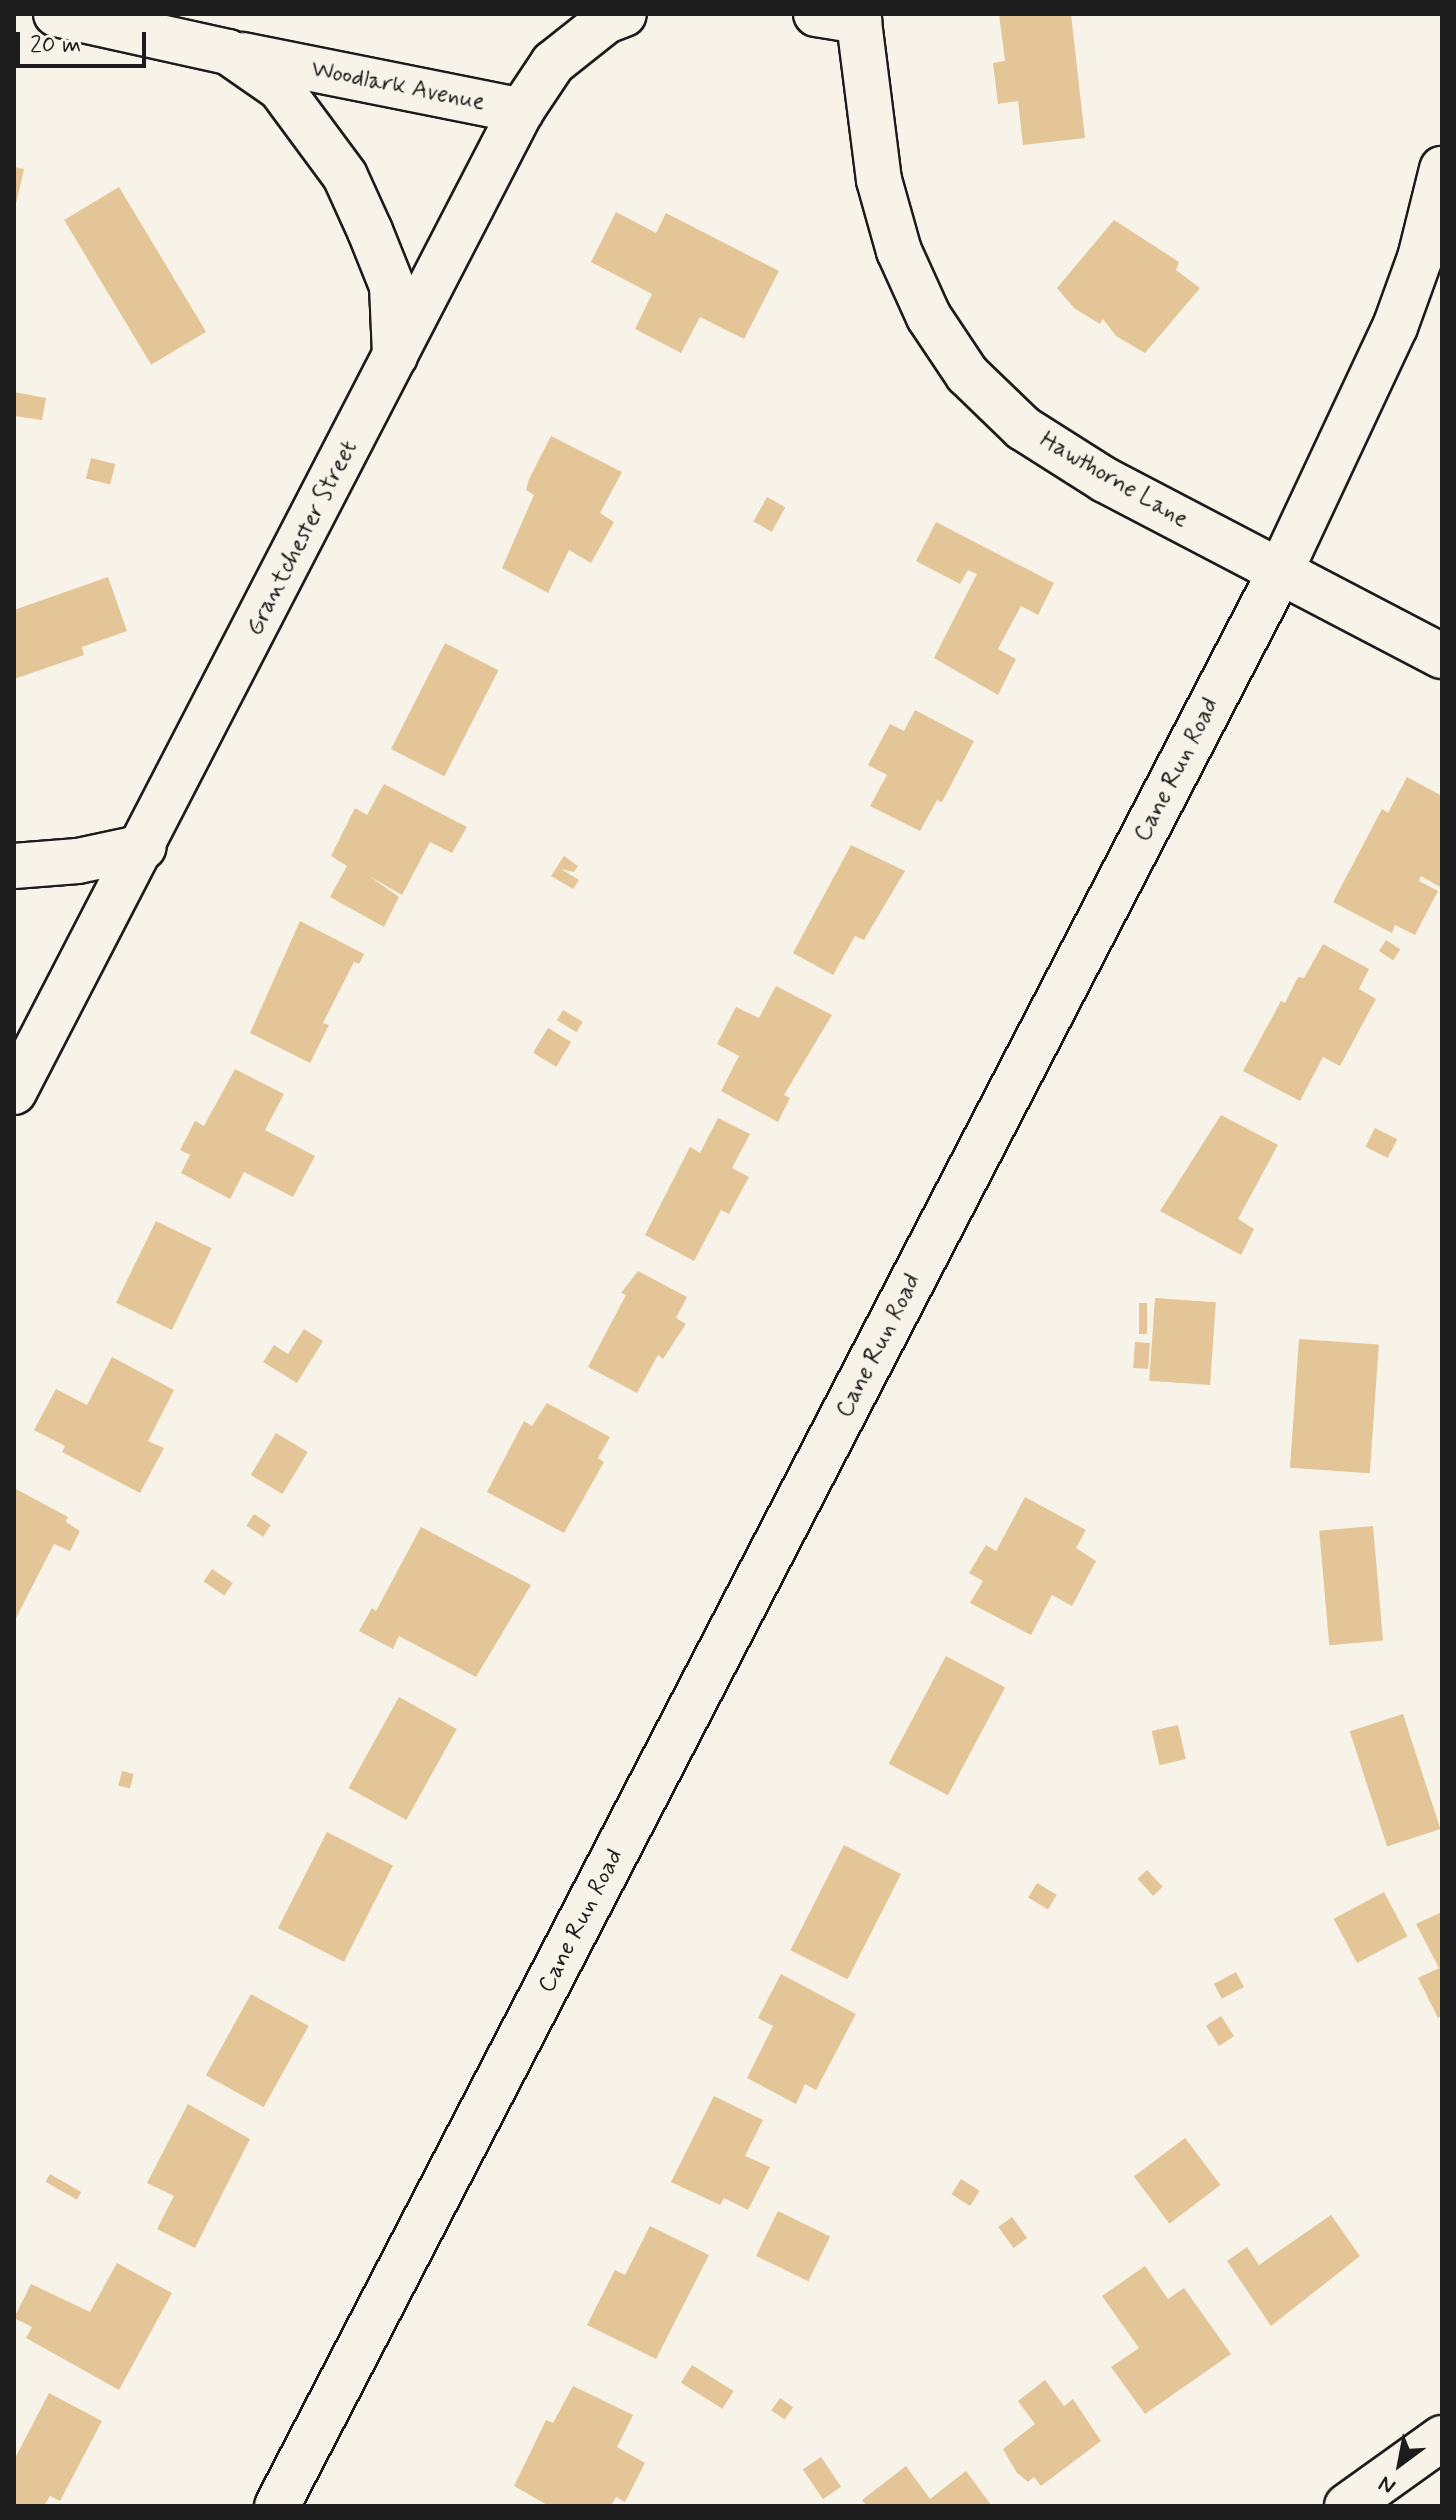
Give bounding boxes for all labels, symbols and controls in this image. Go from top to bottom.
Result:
scale bar [20,16,150,66]
text: 20 m [30,30,81,61]
street label: Woodlark Avenue [308,55,488,117]
street label: Hawthorne Lane [1035,426,1193,534]
street label: Grantchester Street [239,434,365,642]
street label: Cane Run Road [1129,695,1225,845]
street label: Cane Run Road [831,1271,927,1421]
street label: Cane Run Road [533,1846,629,1996]
north arrow [1360,2424,1440,2504]
text: N [1374,2469,1401,2500]

